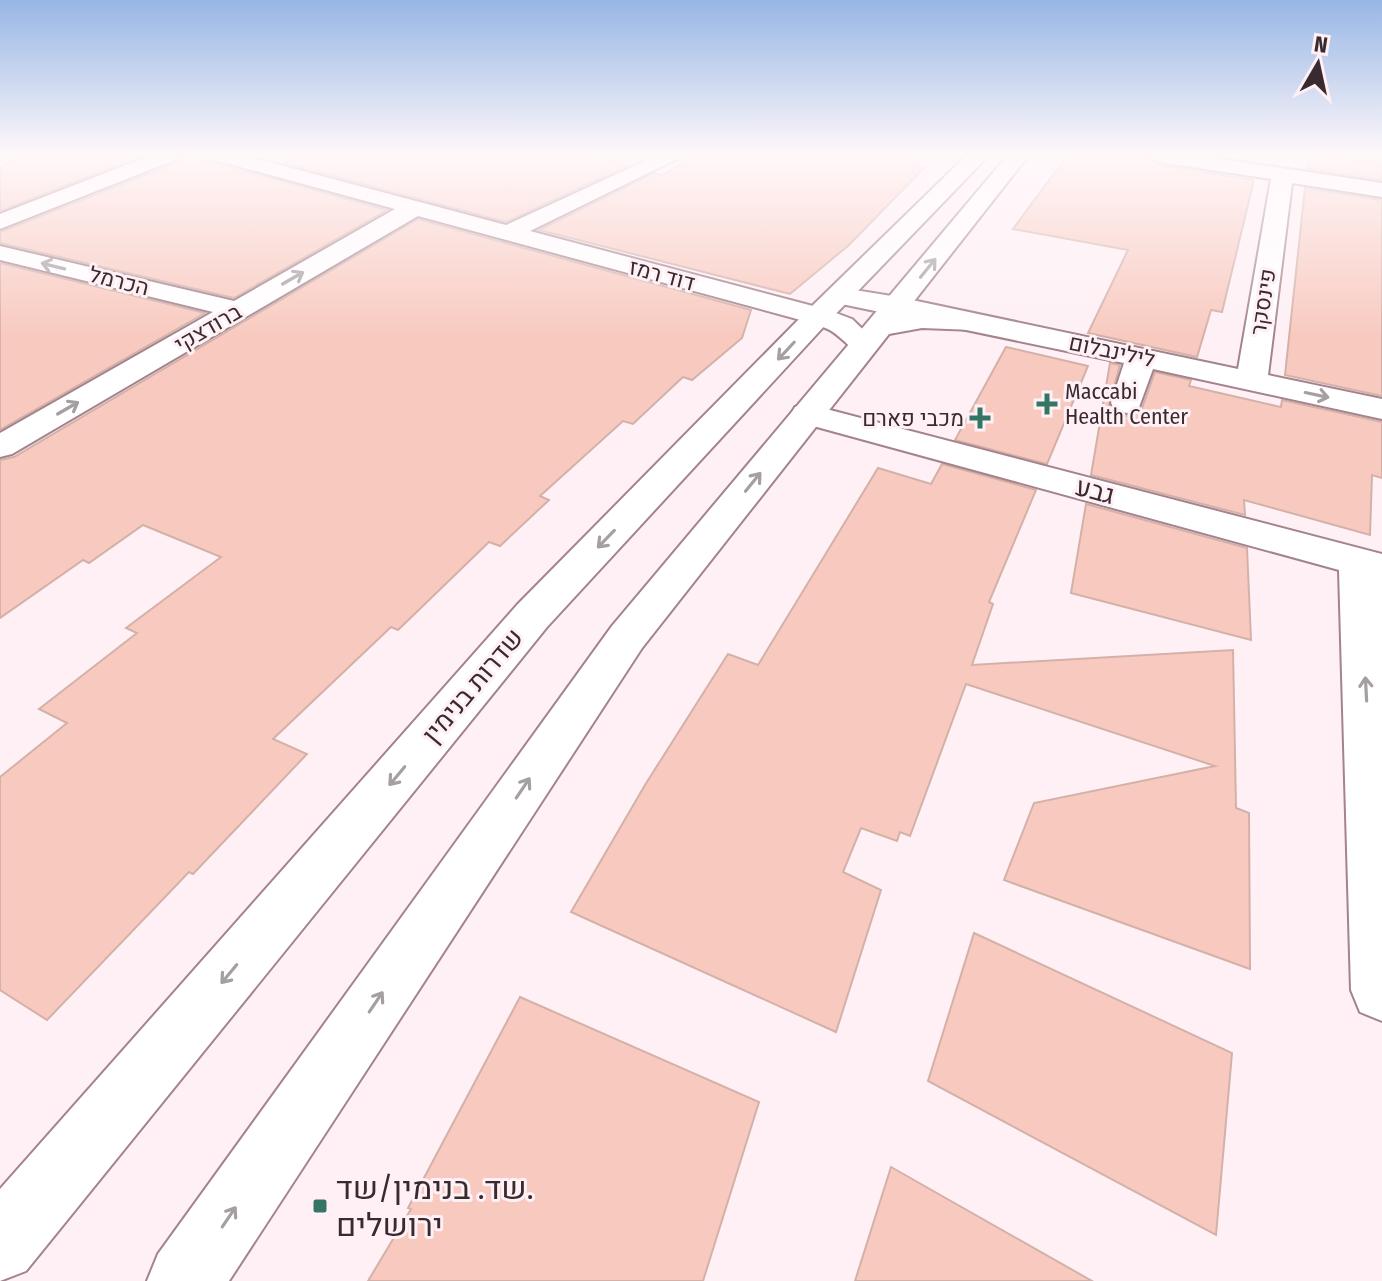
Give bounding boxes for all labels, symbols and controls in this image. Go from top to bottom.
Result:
north arrow [1278,24,1358,104]
text: N [1312,30,1330,59]
street label: דוד רמז [626,253,698,297]
one-way arrow [41,257,67,272]
one-way arrow [919,258,937,279]
street label: הכרמל [86,261,152,301]
street label: פינסקר [1244,267,1282,337]
one-way arrow [281,270,304,286]
street label: ברודצקי [170,298,247,358]
street label: לילינבלום [1067,329,1157,373]
one-way arrow [776,341,795,361]
place label: Maccabi Health Center [1065,378,1188,430]
one-way arrow [1303,388,1329,403]
marker: Maccabi Health Center [1036,393,1058,415]
one-way arrow [56,400,79,416]
place label: מכבי פארם [862,405,964,432]
marker: מכבי פארם [971,409,989,427]
street label: גבע [1072,471,1118,511]
one-way arrow [744,472,761,493]
one-way arrow [597,528,616,548]
street label: שדרות בנימין [416,623,530,749]
one-way arrow [1358,676,1373,703]
one-way arrow [388,765,406,785]
one-way arrow [515,777,531,799]
one-way arrow [220,963,238,984]
one-way arrow [368,992,385,1014]
place label: שד. בנימין/שד. ירושלים [336,1169,534,1244]
marker: שד. בנימין/שד. ירושלים [311,1197,329,1215]
one-way arrow [221,1206,238,1228]

